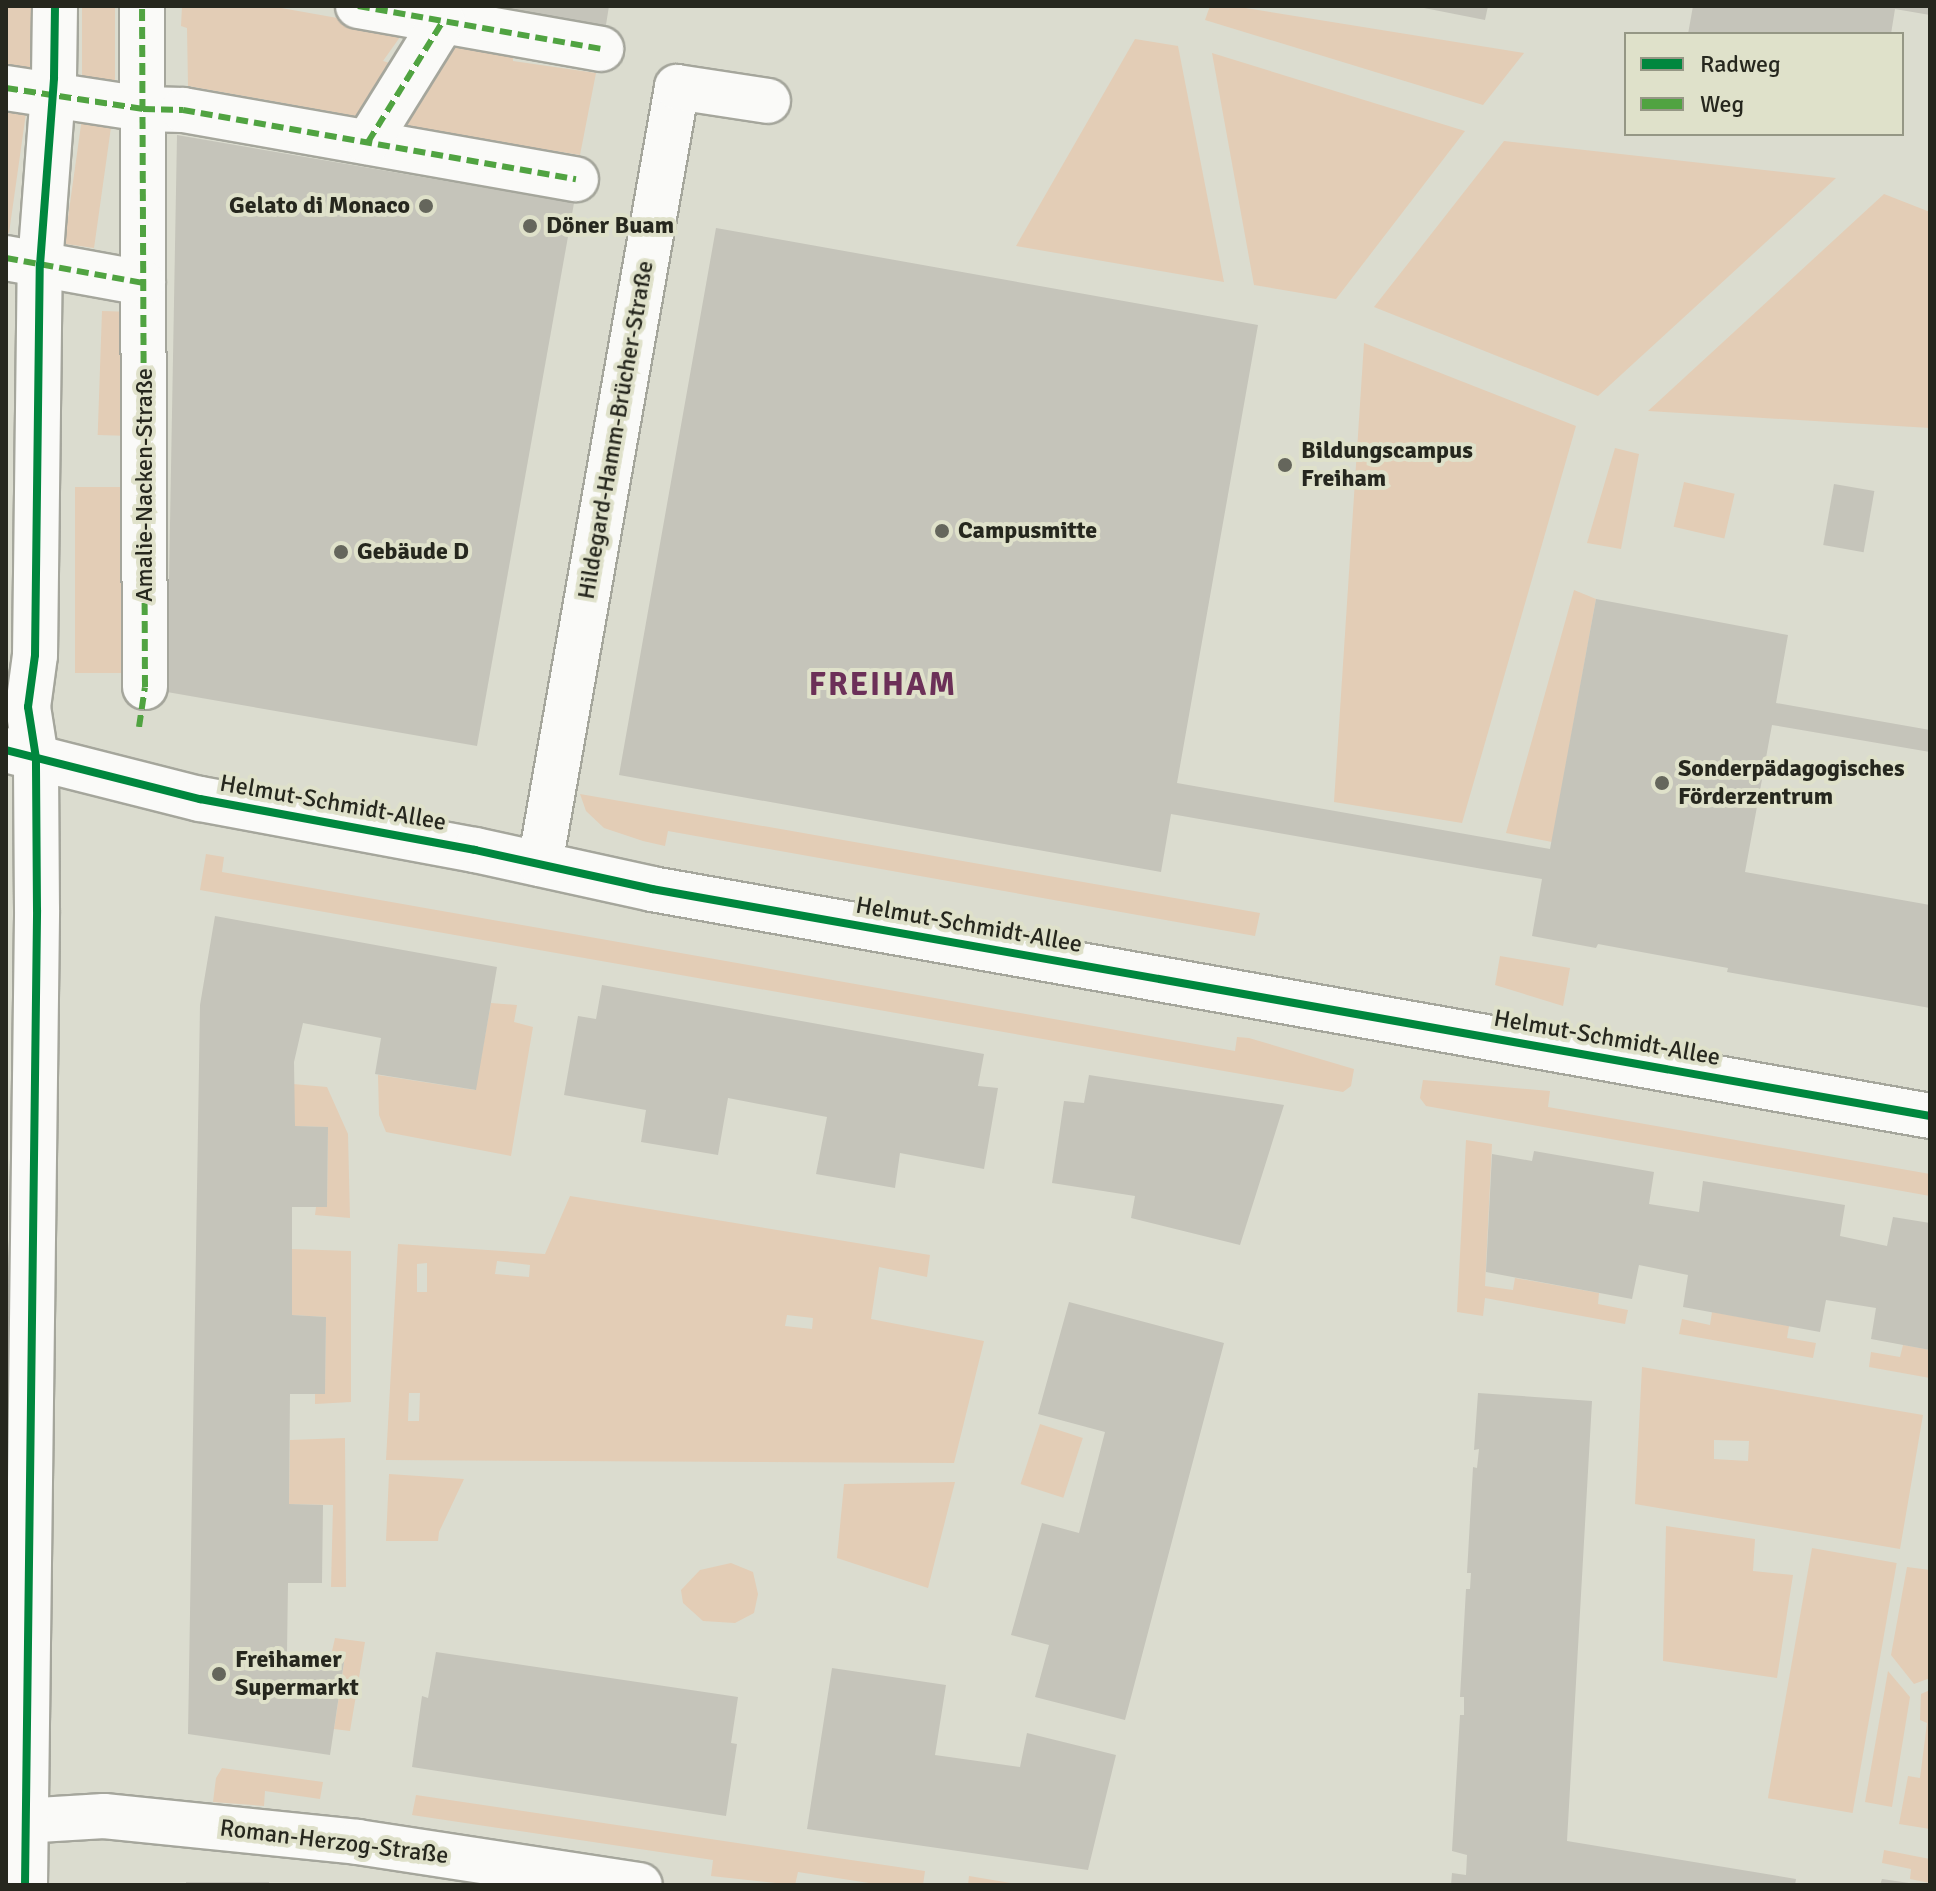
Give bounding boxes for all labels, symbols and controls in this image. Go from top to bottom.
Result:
legend [1624,32,1904,136]
text: Radweg [1700,49,1781,79]
text: Weg [1700,89,1744,119]
place label: Gelato di Monaco [229,192,410,220]
marker: Gelato di Monaco [417,197,435,215]
place label: Döner Buam [546,212,674,240]
marker: Döner Buam [521,217,539,235]
street label: Hildegard-Hamm-Brücher-Straße [572,258,660,602]
street label: Amalie-Nacken-Straße [131,368,159,602]
place label: Bildungscampus Freiham [1301,437,1473,493]
marker: Bildungscampus Freiham [1276,456,1294,474]
place label: Campusmitte [958,517,1097,545]
marker: Campusmitte [933,522,951,540]
place label: Gebäude D [357,538,469,566]
marker: Gebäude D [332,543,350,561]
district label: FREIHAM [809,666,957,704]
place label: Sonderpädagogisches Förderzentrum [1678,755,1905,811]
street label: Helmut-Schmidt-Allee [218,769,448,837]
marker: Sonderpädagogisches Förderzentrum [1653,774,1671,792]
street label: Helmut-Schmidt-Allee [854,891,1084,959]
street label: Helmut-Schmidt-Allee [1492,1004,1722,1072]
place label: Freihamer Supermarkt [235,1646,359,1702]
marker: Freihamer Supermarkt [210,1665,228,1683]
street label: Roman-Herzog-Straße [218,1814,450,1870]

